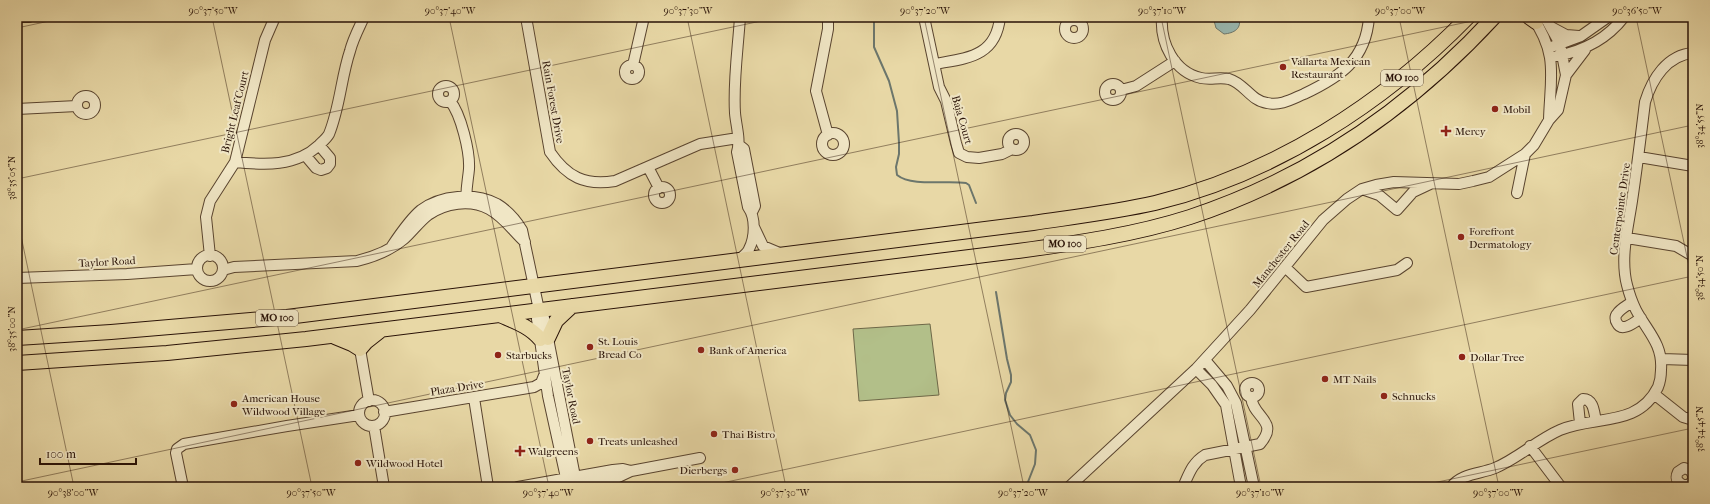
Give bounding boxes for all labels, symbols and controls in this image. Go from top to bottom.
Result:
text: 90°37'50"W [189,5,239,17]
text: 90°37'40"W [425,5,476,17]
text: 90°37'30"W [664,5,714,17]
text: 90°37'20"W [900,5,951,17]
text: 90°37'10"W [1138,5,1187,17]
text: 90°37'00"W [1375,5,1426,17]
text: 90°36'50"W [1612,5,1663,17]
place label: Vallarta Mexican Restaurant [1290,55,1371,81]
street label: Rain Forest Drive [539,60,567,145]
marker: Vallarta Mexican Restaurant [1278,62,1288,72]
street label: Bright Leaf Court [219,69,252,154]
road number: MO 100 [1381,70,1423,86]
street label: Baja Court [949,94,975,146]
place label: Mobil [1503,103,1530,116]
text: 38°34'55"N [1694,103,1706,149]
marker: Mobil [1490,104,1500,114]
marker: Mercy [1440,125,1452,137]
place label: Mercy [1455,125,1487,138]
text: 38°35'05"N [6,155,18,200]
street label: Centerpointe Drive [1607,161,1633,256]
street label: Manchester Road [1250,217,1313,290]
place label: Forefront Dermatology [1469,225,1533,251]
marker: Forefront Dermatology [1456,232,1466,242]
road number: MO 100 [1044,236,1086,252]
street label: Taylor Road [78,254,137,270]
text: 38°34'50"N [1694,254,1706,301]
text: 38°35'00"N [6,306,18,352]
road number: MO 100 [256,310,298,326]
place label: St. Louis Bread Co [598,335,642,361]
marker: St. Louis Bread Co [585,342,595,352]
place label: Bank of America [709,344,788,357]
marker: Bank of America [696,345,706,355]
place label: Starbucks [506,349,552,362]
marker: Starbucks [493,350,503,360]
place label: Dollar Tree [1470,351,1525,364]
marker: Dollar Tree [1457,352,1467,362]
street label: Taylor Road [559,367,583,426]
place label: MT Nails [1333,373,1376,386]
marker: MT Nails [1320,374,1330,384]
street label: Plaza Drive [429,377,485,399]
place label: Schnucks [1392,390,1436,403]
marker: Schnucks [1379,391,1389,401]
place label: American House Wildwood Village [241,392,326,418]
marker: American House Wildwood Village [229,399,239,409]
text: 38°34'45"N [1694,405,1706,452]
place label: Thai Bistro [722,428,776,441]
marker: Thai Bistro [709,429,719,439]
place label: Treats unleashed [598,435,679,448]
marker: Treats unleashed [585,436,595,446]
scale bar [40,440,136,466]
place label: Walgreens [527,445,578,458]
marker: Walgreens [515,446,525,456]
text: 100 m [46,447,76,461]
place label: Wildwood Hotel [365,457,443,470]
marker: Wildwood Hotel [353,458,363,468]
place label: Dierbergs [680,464,727,477]
marker: Dierbergs [730,465,740,475]
text: 90°38'00"W [48,487,99,499]
text: 90°37'50"W [287,487,337,499]
text: 90°37'40"W [523,487,574,499]
text: 90°37'30"W [761,487,811,499]
text: 90°37'20"W [998,487,1049,499]
text: 90°37'10"W [1236,487,1285,499]
text: 90°37'00"W [1473,487,1524,499]

